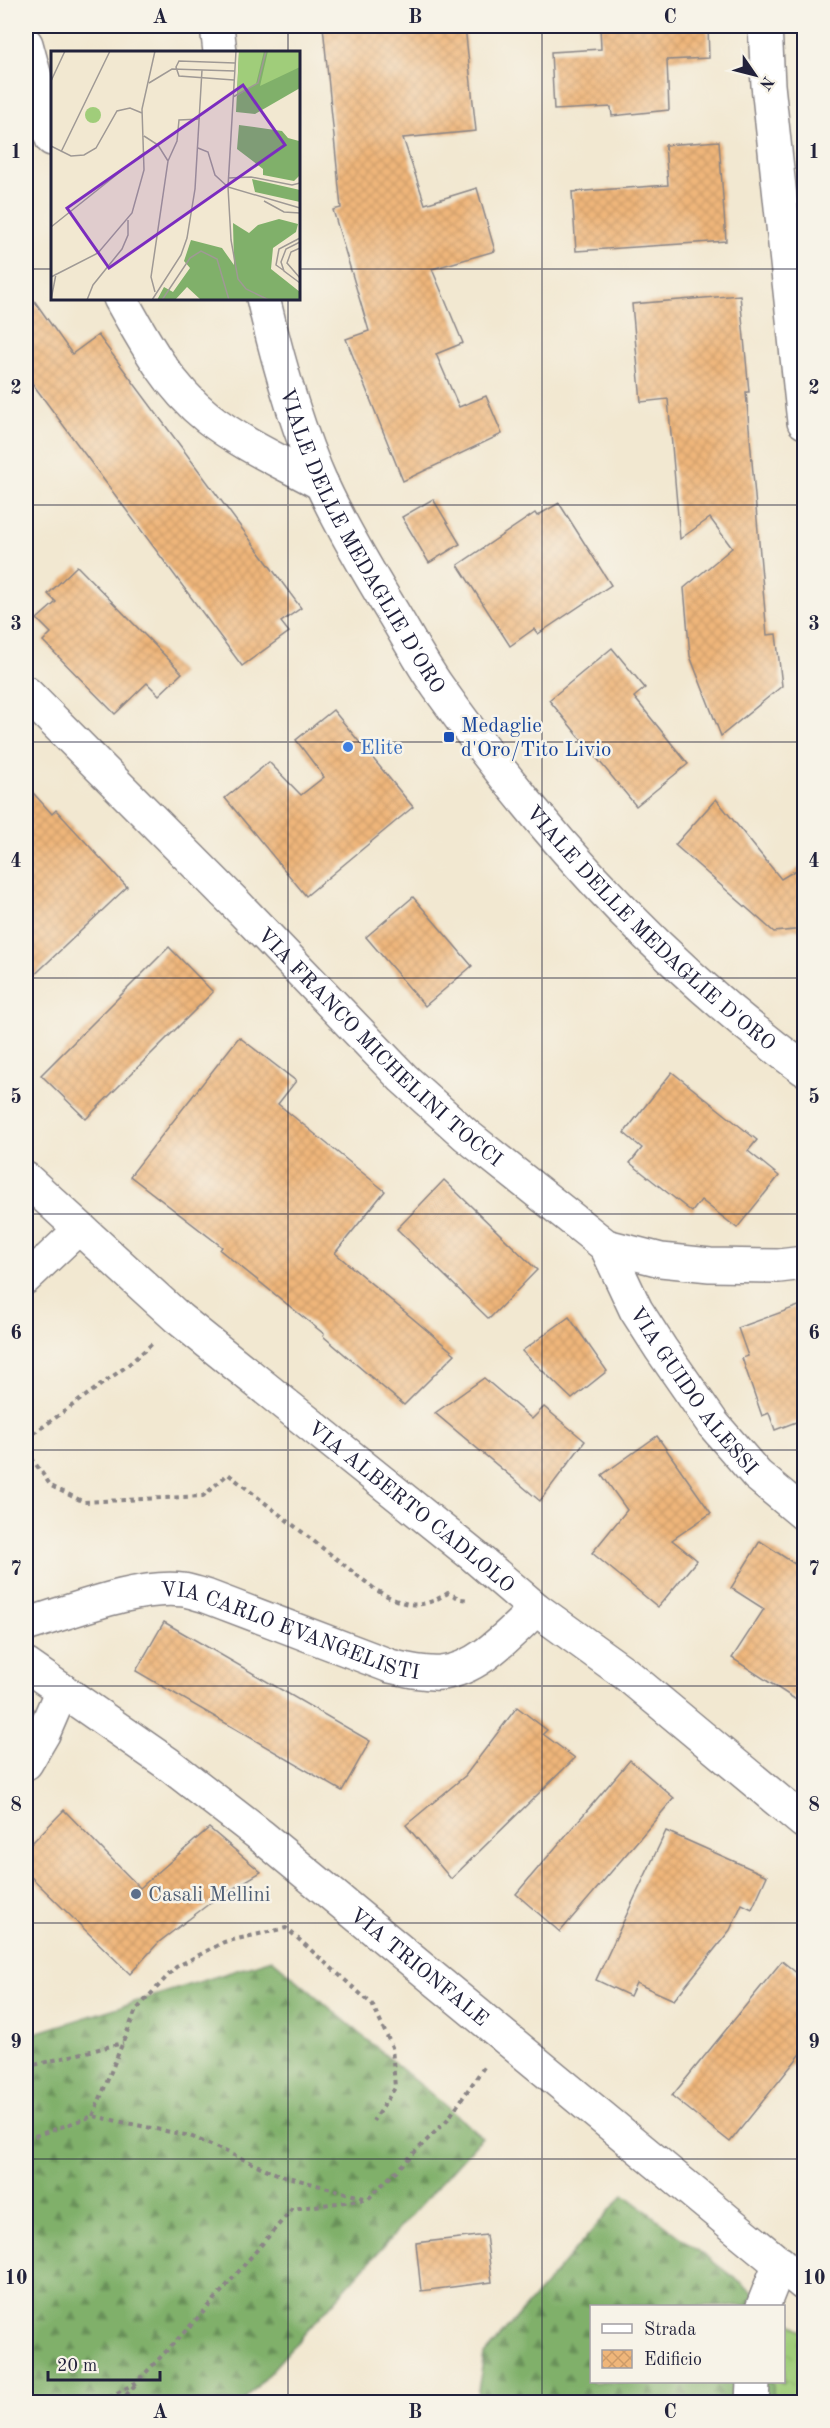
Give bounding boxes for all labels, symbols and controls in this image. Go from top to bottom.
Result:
text: A [152,8,168,28]
text: B [408,8,422,28]
text: C [663,8,677,28]
north arrow [725,45,785,105]
inset map [51,51,300,300]
text: N [755,73,776,93]
text: 1 [10,143,22,163]
text: 1 [808,143,820,163]
text: 2 [10,379,22,399]
text: 2 [808,379,820,399]
street label: VIALE DELLE MEDAGLIE D'ORO [275,386,448,698]
text: 3 [10,615,22,635]
text: 3 [808,615,820,635]
place label: Medaglie d'Oro/Tito Livio [461,716,611,761]
marker: Medaglie d'Oro/Tito Livio [442,730,456,744]
place label: Elite [360,738,403,759]
marker: Elite [341,740,355,754]
street label: VIALE DELLE MEDAGLIE D'ORO [521,802,779,1055]
text: 4 [10,852,22,872]
text: 4 [808,852,820,872]
street label: VIA FRANCO MICHELINI TOCCI [253,925,506,1171]
text: 5 [10,1087,22,1108]
text: 5 [808,1087,820,1108]
street label: VIA GUIDO ALESSI [625,1304,761,1479]
text: 6 [10,1324,22,1344]
text: 6 [808,1324,820,1344]
street label: VIA ALBERTO CADLOLO [303,1418,518,1597]
text: 7 [10,1560,22,1580]
text: 7 [808,1560,820,1580]
street label: VIA CARLO EVANGELISTI [160,1580,421,1684]
text: 8 [10,1796,22,1816]
text: 8 [808,1796,820,1816]
place label: Casali Mellini [148,1885,270,1906]
marker: Casali Mellini [129,1887,143,1901]
street label: VIA TRIONFALE [345,1905,492,2031]
text: 9 [10,2033,22,2053]
text: 9 [808,2033,820,2053]
text: 10 [4,2269,28,2289]
text: 10 [802,2269,826,2289]
legend [590,2305,785,2383]
text: Strada [644,2321,696,2339]
scale bar [48,2344,160,2382]
text: Edificio [644,2351,702,2369]
text: 20 m [57,2357,97,2375]
text: A [152,2403,168,2423]
text: B [408,2403,422,2423]
text: C [663,2403,677,2423]

